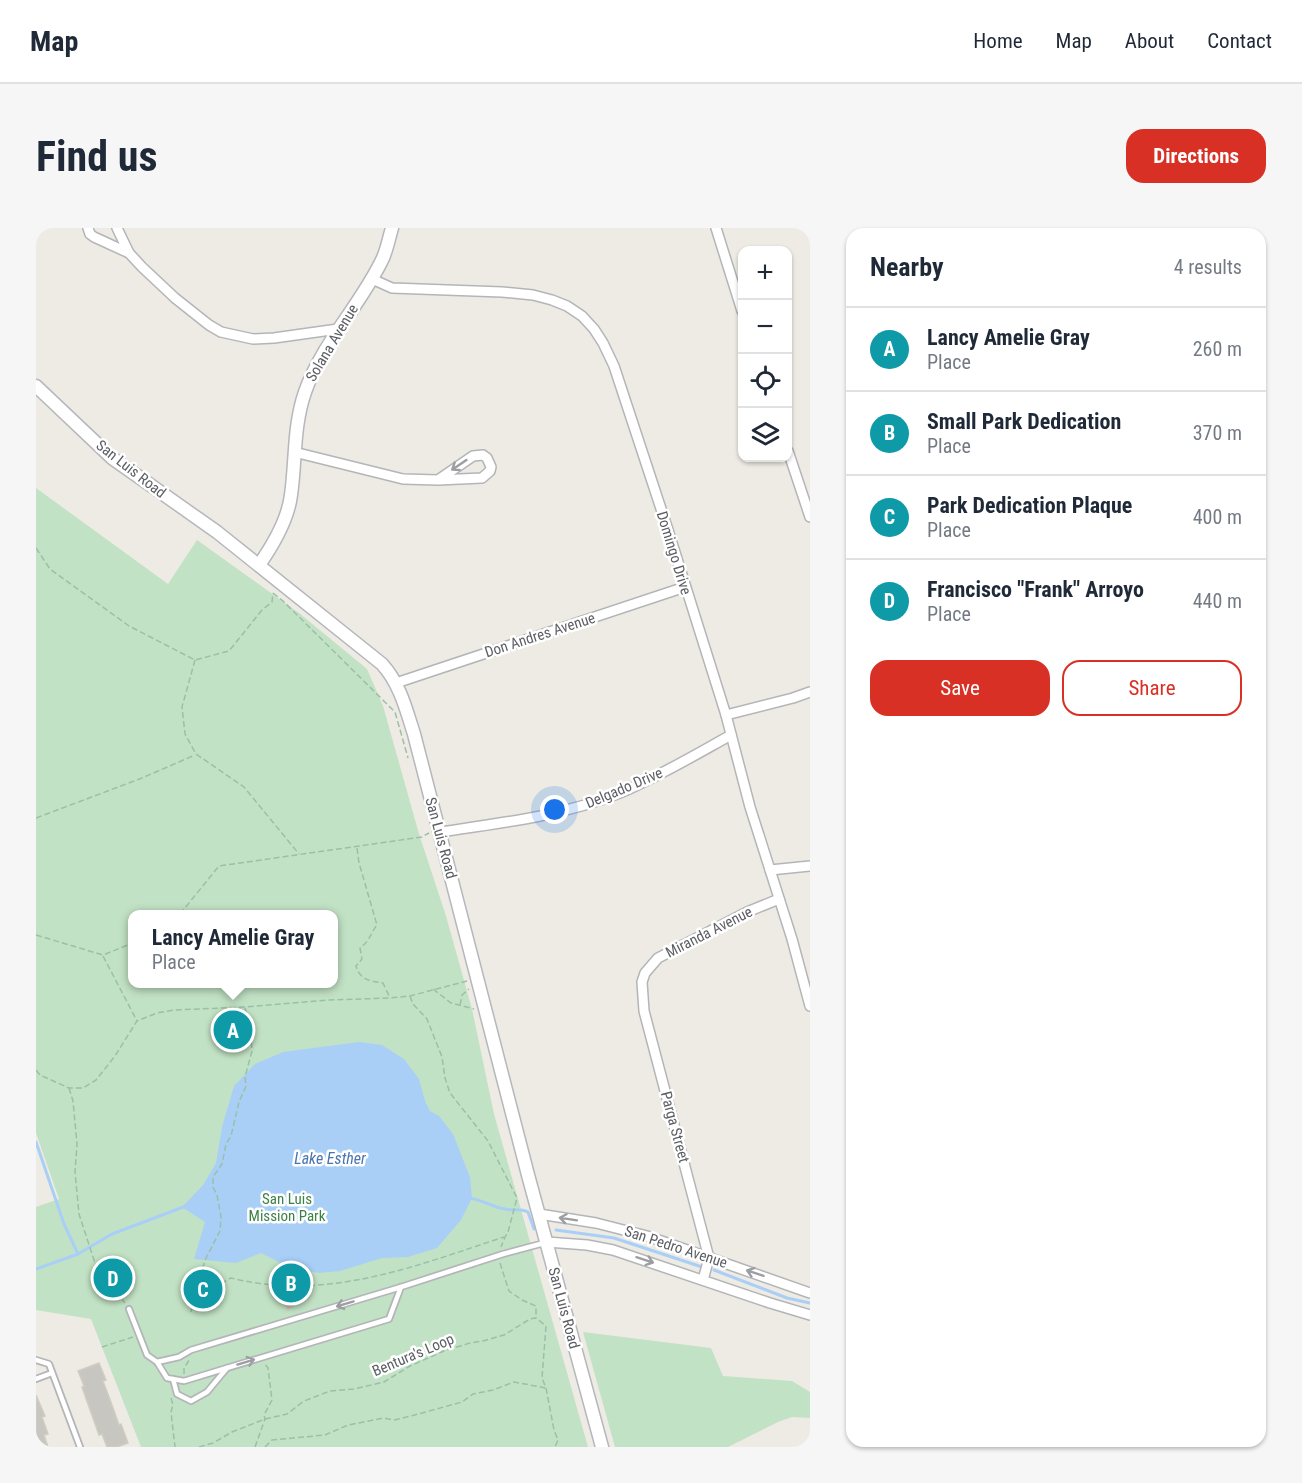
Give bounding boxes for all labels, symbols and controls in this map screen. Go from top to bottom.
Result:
text: Map [30,25,78,58]
text: Home [973,29,1023,53]
text: Map [1056,29,1092,53]
text: About [1125,29,1174,53]
text: Contact [1207,29,1272,53]
button: Directions [1126,129,1266,183]
text: Find us [36,132,157,181]
map controls [738,246,792,462]
button: + [738,246,792,300]
text: Nearby [870,252,944,282]
text: 4 results [1174,255,1242,279]
button: − [738,300,792,354]
street label: Solana Avenue [302,301,362,385]
text: Lancy Amelie Gray [927,325,1090,350]
text: A [884,337,895,361]
text: 260 m [1193,337,1242,361]
text: Place [927,350,971,374]
button: locate [738,354,792,408]
button: layers [738,408,792,462]
text: Small Park Dedication [927,409,1121,434]
text: B [884,421,895,445]
text: 370 m [1193,421,1242,445]
text: Place [927,434,971,458]
street label: San Luis Road [93,436,169,502]
one-way arrow [451,459,468,471]
text: Park Dedication Plaque [927,493,1132,518]
text: C [884,505,895,529]
text: 400 m [1193,505,1242,529]
street label: Domingo Drive [653,509,695,597]
text: Place [927,518,971,542]
text: Francisco "Frank" Arroyo [927,577,1144,602]
text: D [884,589,895,613]
text: 440 m [1193,589,1242,613]
text: Place [927,602,971,626]
street label: Don Andres Avenue [482,609,598,661]
button: Save [870,660,1050,716]
button: Share [1062,660,1242,716]
street label: Delgado Drive [583,764,665,812]
street label: San Luis Road [421,795,461,881]
your location [540,795,569,824]
street label: Miranda Avenue [663,902,755,962]
popup [128,910,338,988]
text: Lancy Amelie Gray [152,925,314,950]
text: Place [152,950,196,974]
pin: A [214,1008,252,1052]
street label: Parga Street [657,1089,693,1165]
water label: Lake Esther [294,1149,367,1168]
park label: San Luis Mission Park [249,1190,326,1225]
one-way arrow [559,1213,578,1224]
street label: San Pedro Avenue [622,1222,730,1272]
one-way arrow [635,1255,654,1266]
pin: D [94,1256,133,1300]
pin: B [272,1260,310,1306]
street label: San Luis Road [544,1265,584,1351]
pin: C [184,1266,222,1312]
one-way arrow [746,1267,765,1278]
one-way arrow [335,1299,354,1310]
street label: Bentura's Loop [369,1330,457,1380]
one-way arrow [236,1356,255,1367]

